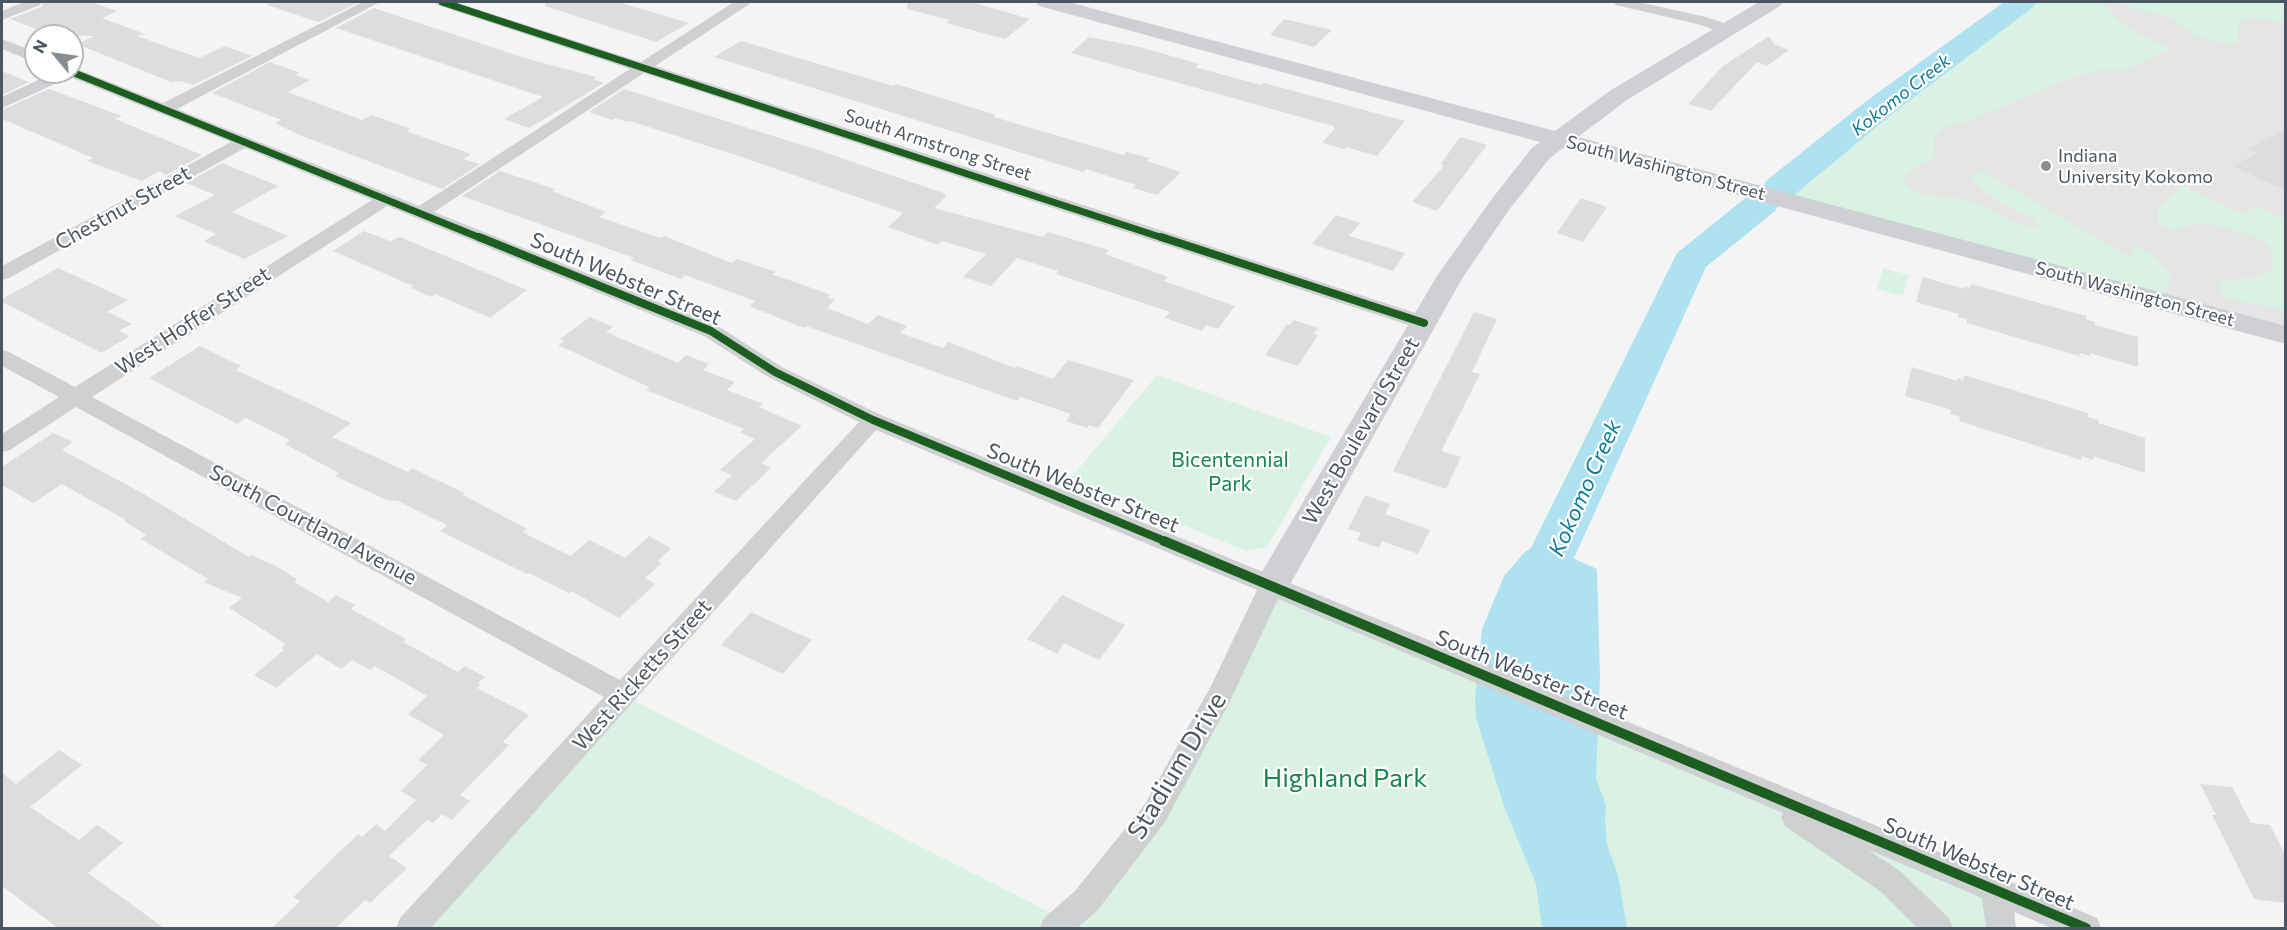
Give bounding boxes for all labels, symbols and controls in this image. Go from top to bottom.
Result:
north arrow [24,24,84,84]
text: N [28,36,51,56]
water label: Kokomo Creek [1847,50,1955,140]
street label: South Armstrong Street [842,105,1034,185]
street label: South Washington Street [1564,131,1768,205]
place label: Indiana University Kokomo [2058,145,2213,188]
marker: Indiana University Kokomo [2039,159,2053,173]
street label: Chestnut Street [51,160,195,256]
street label: South Webster Street [527,227,725,331]
street label: South Washington Street [2033,257,2237,331]
street label: West Hoffer Street [111,261,275,381]
street label: West Boulevard Street [1297,333,1425,529]
water label: Kokomo Creek [1543,416,1627,560]
street label: South Webster Street [983,438,1183,538]
park label: Bicentennial Park [1171,447,1289,497]
street label: South Courtland Avenue [205,460,421,590]
street label: West Ricketts Street [567,594,717,756]
street label: South Webster Street [1432,625,1632,725]
street label: Stadium Drive [1121,687,1233,845]
park label: Highland Park [1263,762,1427,794]
street label: South Webster Street [1880,812,2078,916]

